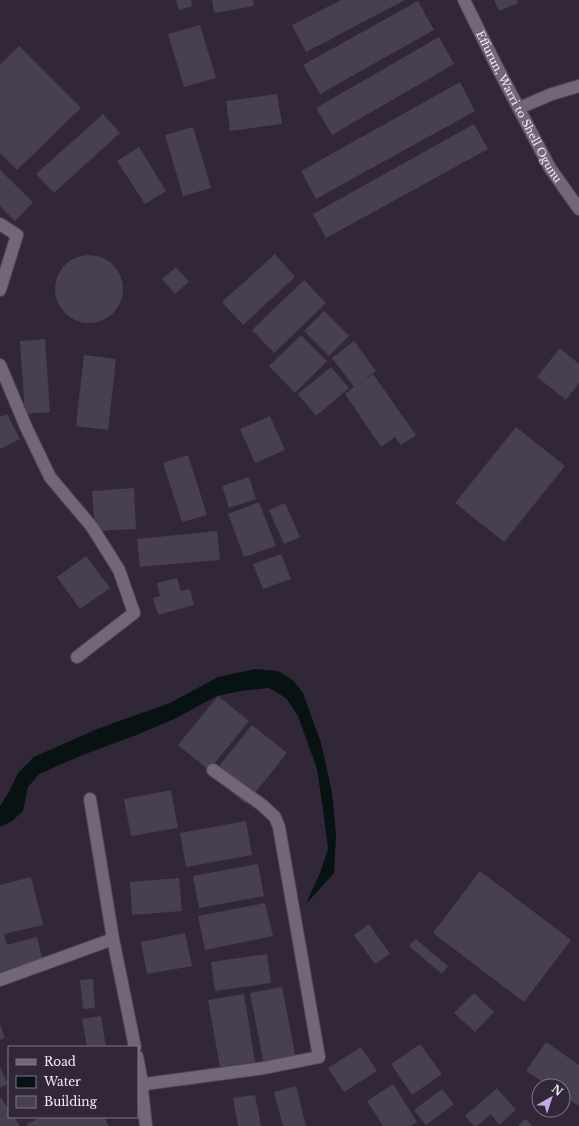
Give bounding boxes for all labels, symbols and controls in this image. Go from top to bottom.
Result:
street label: Effurun, Warri to Shell Ogunu [473,28,565,186]
legend [8,1046,138,1118]
text: Road [44,1054,76,1069]
text: Water [43,1074,81,1089]
north arrow [531,1078,571,1118]
text: N [549,1082,566,1099]
text: Building [44,1094,98,1109]

